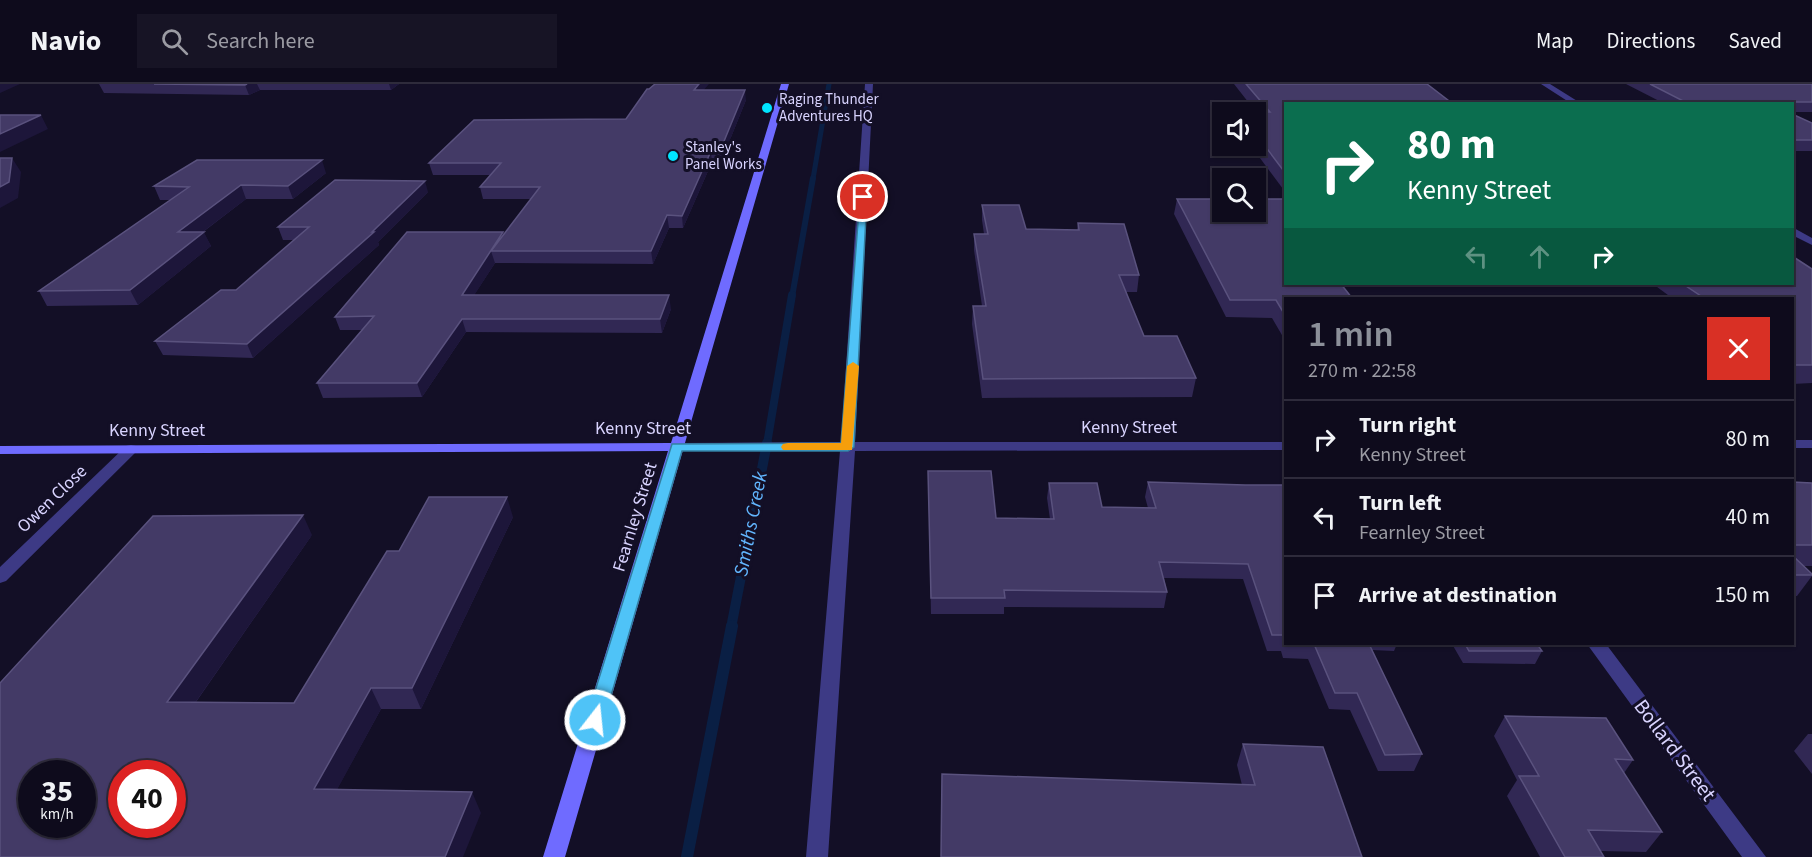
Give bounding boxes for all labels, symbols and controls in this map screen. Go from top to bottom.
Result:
search box [137,14,557,68]
text: Navio [30,21,101,61]
icon: search [158,25,191,58]
text: Search here [206,25,315,57]
text: Map [1536,26,1574,56]
text: Directions [1607,26,1695,56]
text: Saved [1728,26,1782,56]
place label: Raging Thunder Adventures HQ [779,89,879,127]
marker: Raging Thunder Adventures HQ [760,101,774,115]
map controls [1212,102,1266,222]
button: sound [1212,102,1266,156]
text: 80 m [1407,115,1496,175]
icon: right [1308,126,1386,204]
place label: Stanley's Panel Works [685,137,762,175]
marker: Stanley's Panel Works [666,149,680,163]
button: search [1212,168,1266,222]
pin [837,171,888,222]
text: Kenny Street [1407,171,1551,210]
icon: arrive [846,180,879,213]
icon: left [1460,240,1493,273]
icon: ahead [1523,240,1556,273]
icon: right [1586,240,1619,273]
text: 1 min [1308,309,1394,360]
button: close [1707,317,1770,380]
text: 270 m · 22:58 [1308,357,1416,385]
text: Turn right [1359,409,1456,441]
street label: Kenny Street [1081,415,1177,440]
street label: Kenny Street [595,416,691,441]
street label: Kenny Street [109,418,205,443]
icon: right [1308,423,1341,456]
text: 80 m [1725,423,1770,455]
text: Kenny Street [1359,441,1466,469]
street label: Owen Close [12,459,92,539]
street label: Fearnley Street [606,459,664,575]
water label: Smiths Creek [727,469,775,579]
text: Turn left [1359,487,1441,519]
icon: left [1308,501,1341,534]
text: 40 m [1725,501,1770,533]
text: Fearnley Street [1359,519,1485,547]
icon: arrive [1308,579,1341,612]
text: Arrive at destination [1359,579,1557,611]
text: 150 m [1715,579,1770,611]
position arrow [563,688,627,752]
street label: Bollard Street [1627,693,1723,807]
speed limit sign: 40 [108,760,186,838]
text: 35 [41,770,73,813]
text: km/h [40,804,74,825]

